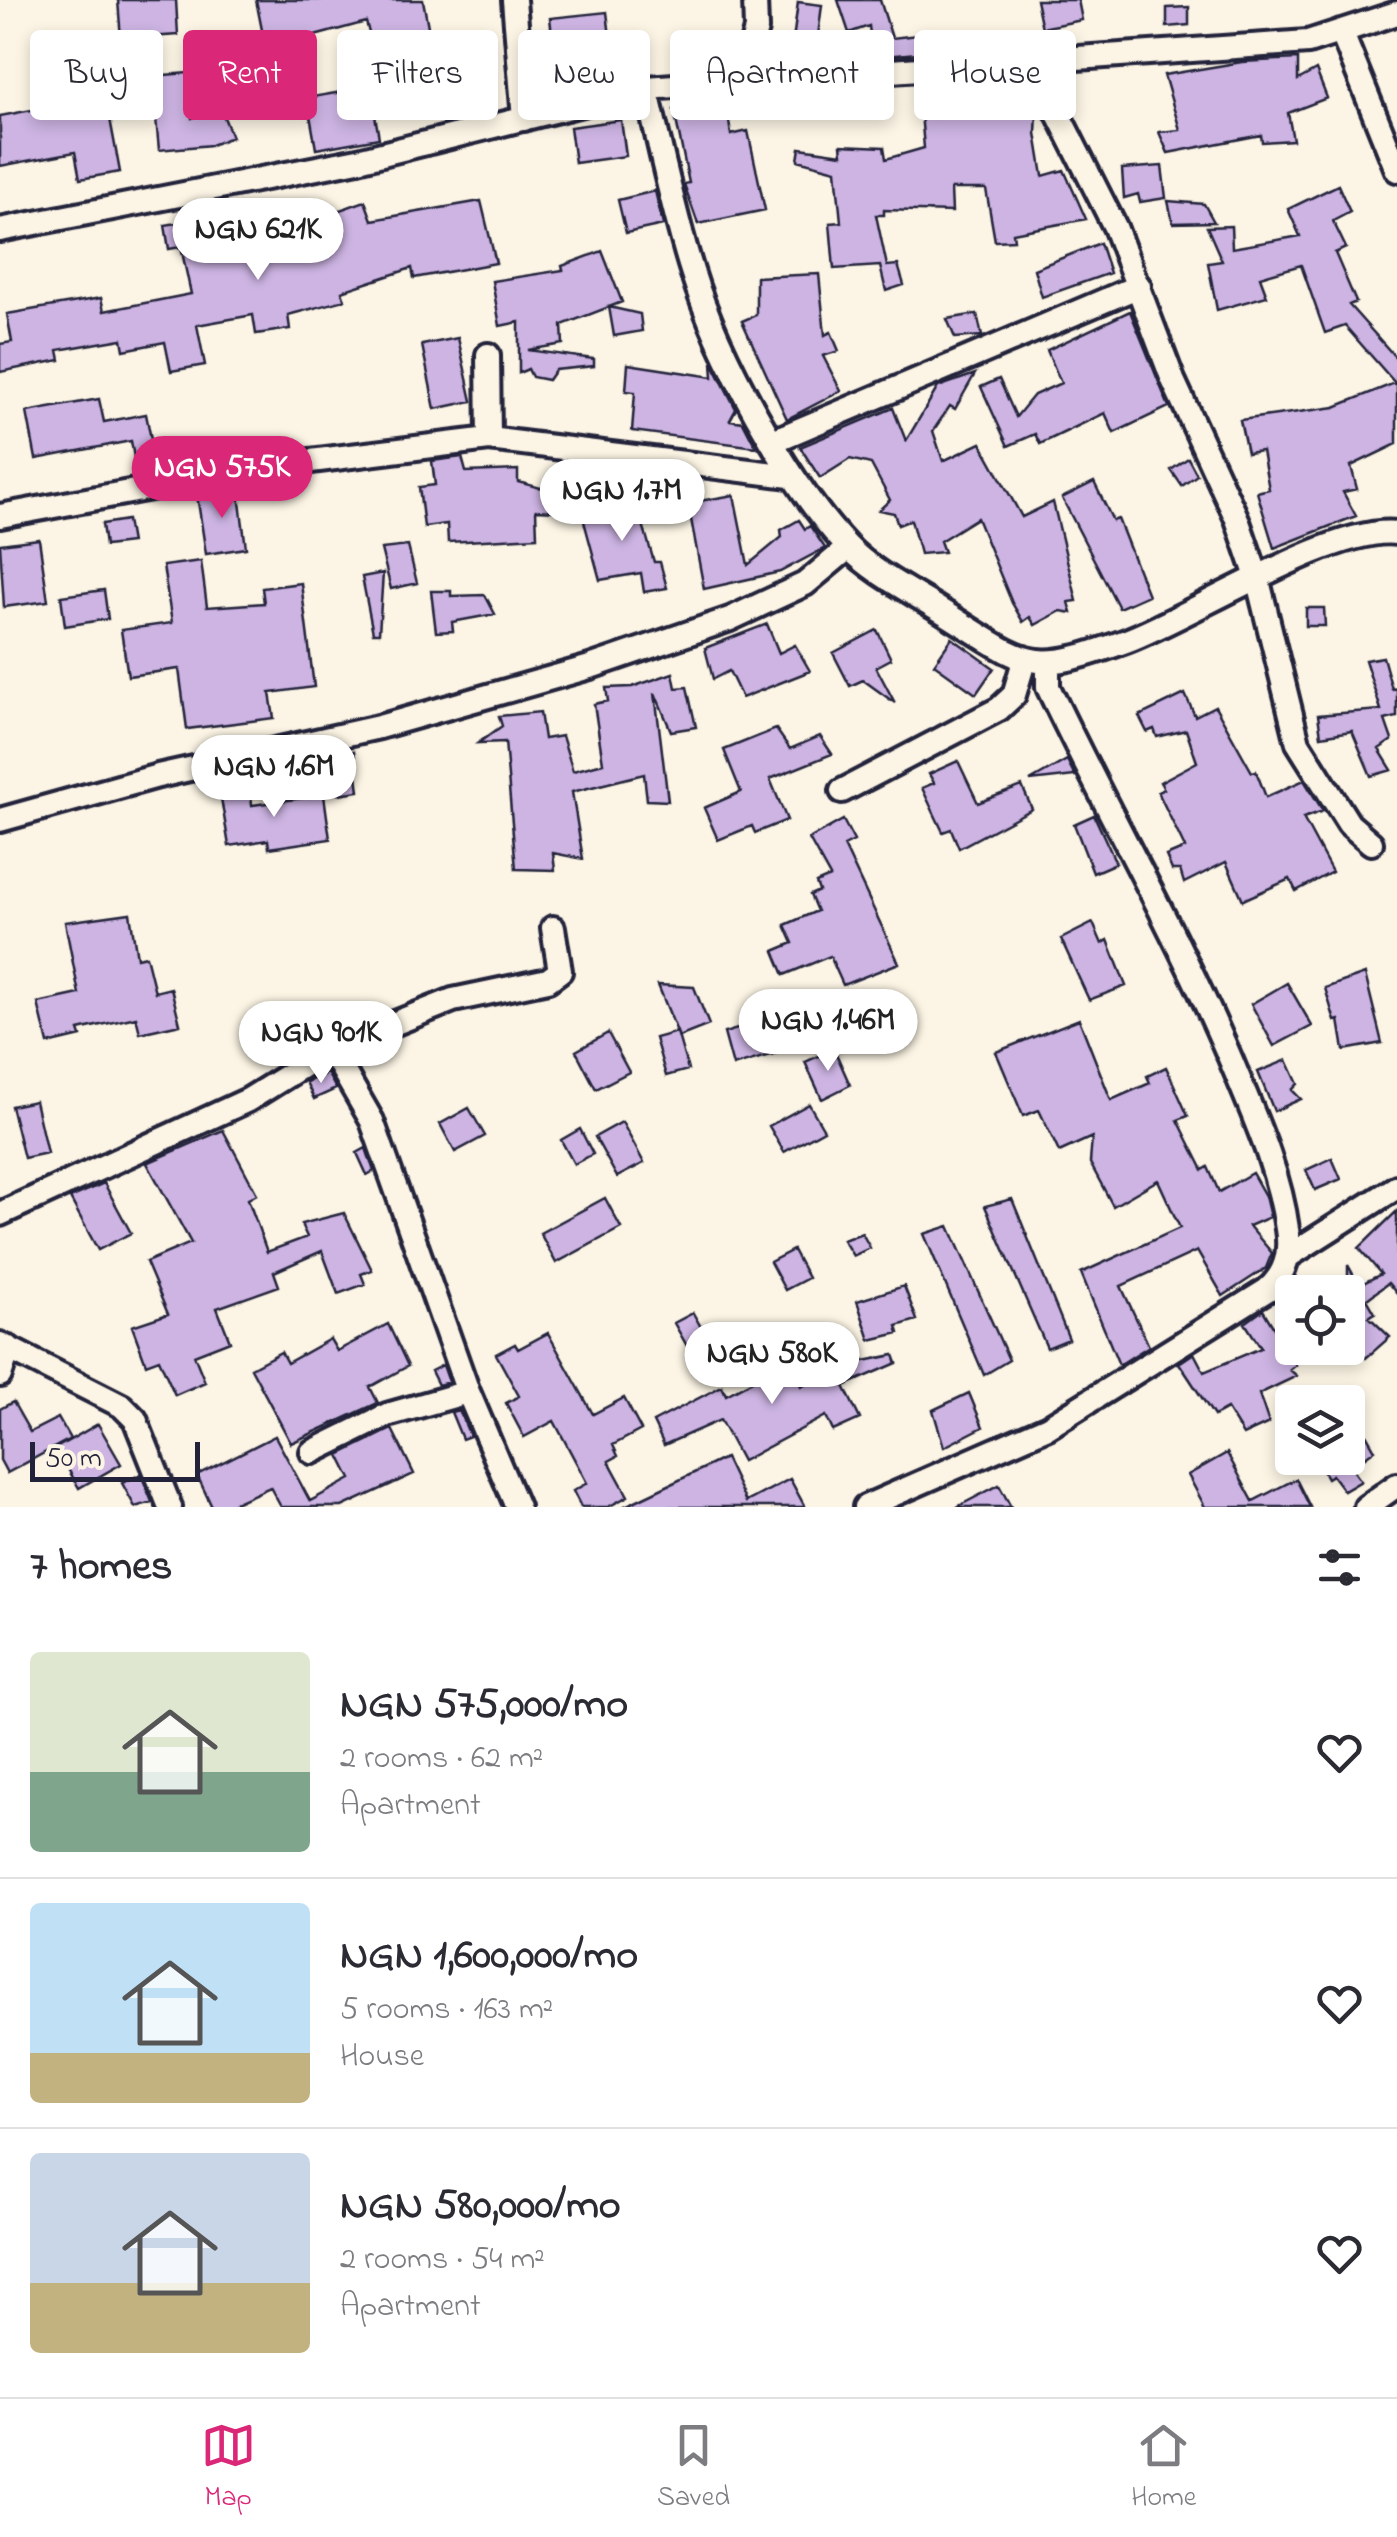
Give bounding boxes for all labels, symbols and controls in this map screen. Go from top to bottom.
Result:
chip: Buy [30,30,163,120]
chip: Rent [183,30,317,120]
chip: Filters [337,30,498,120]
chip: New [518,30,650,120]
chip: Apartment [670,30,894,120]
chip: House [914,30,1076,120]
pin: NGN 621K [155,198,361,283]
text: NGN 621K [195,207,321,254]
pin: NGN 575K [119,436,325,521]
text: NGN 575K [154,445,290,492]
pin: NGN 1.7M [519,459,725,544]
text: NGN 1.7M [562,468,682,515]
pin: NGN 1.6M [171,735,377,820]
text: NGN 1.6M [213,744,335,791]
pin: NGN 1.46M [714,989,942,1074]
text: NGN 1.46M [761,998,895,1045]
pin: NGN 901K [218,1001,424,1086]
text: NGN 901K [261,1010,381,1057]
map controls [1275,1275,1365,1475]
button: locate [1275,1275,1365,1365]
pin: NGN 580K [669,1322,875,1407]
text: NGN 580K [707,1331,837,1378]
button: layers [1275,1385,1365,1475]
scale bar [30,1437,200,1482]
text: 50 m [45,1439,102,1480]
text: 7 homes [30,1537,172,1598]
icon: filters [1312,1540,1367,1595]
text: NGN 575,000/mo [340,1675,628,1736]
icon: home [110,1692,230,1812]
icon: heart [1312,1725,1367,1780]
text: 2 rooms · 62 m² [340,1736,543,1783]
text: Apartment [340,1783,481,1830]
text: NGN 1,600,000/mo [340,1926,638,1987]
icon: home [110,1943,230,2063]
icon: heart [1312,1976,1367,2031]
text: 5 rooms · 163 m² [340,1987,553,2034]
text: House [340,2034,424,2081]
text: NGN 580,000/mo [340,2176,621,2237]
icon: home [110,2193,230,2313]
icon: heart [1312,2226,1367,2281]
text: 2 rooms · 54 m² [340,2237,545,2284]
text: Apartment [340,2284,481,2331]
tab: Map [201,2418,256,2519]
tab: Saved [657,2418,730,2519]
tab: Home [1131,2418,1196,2519]

